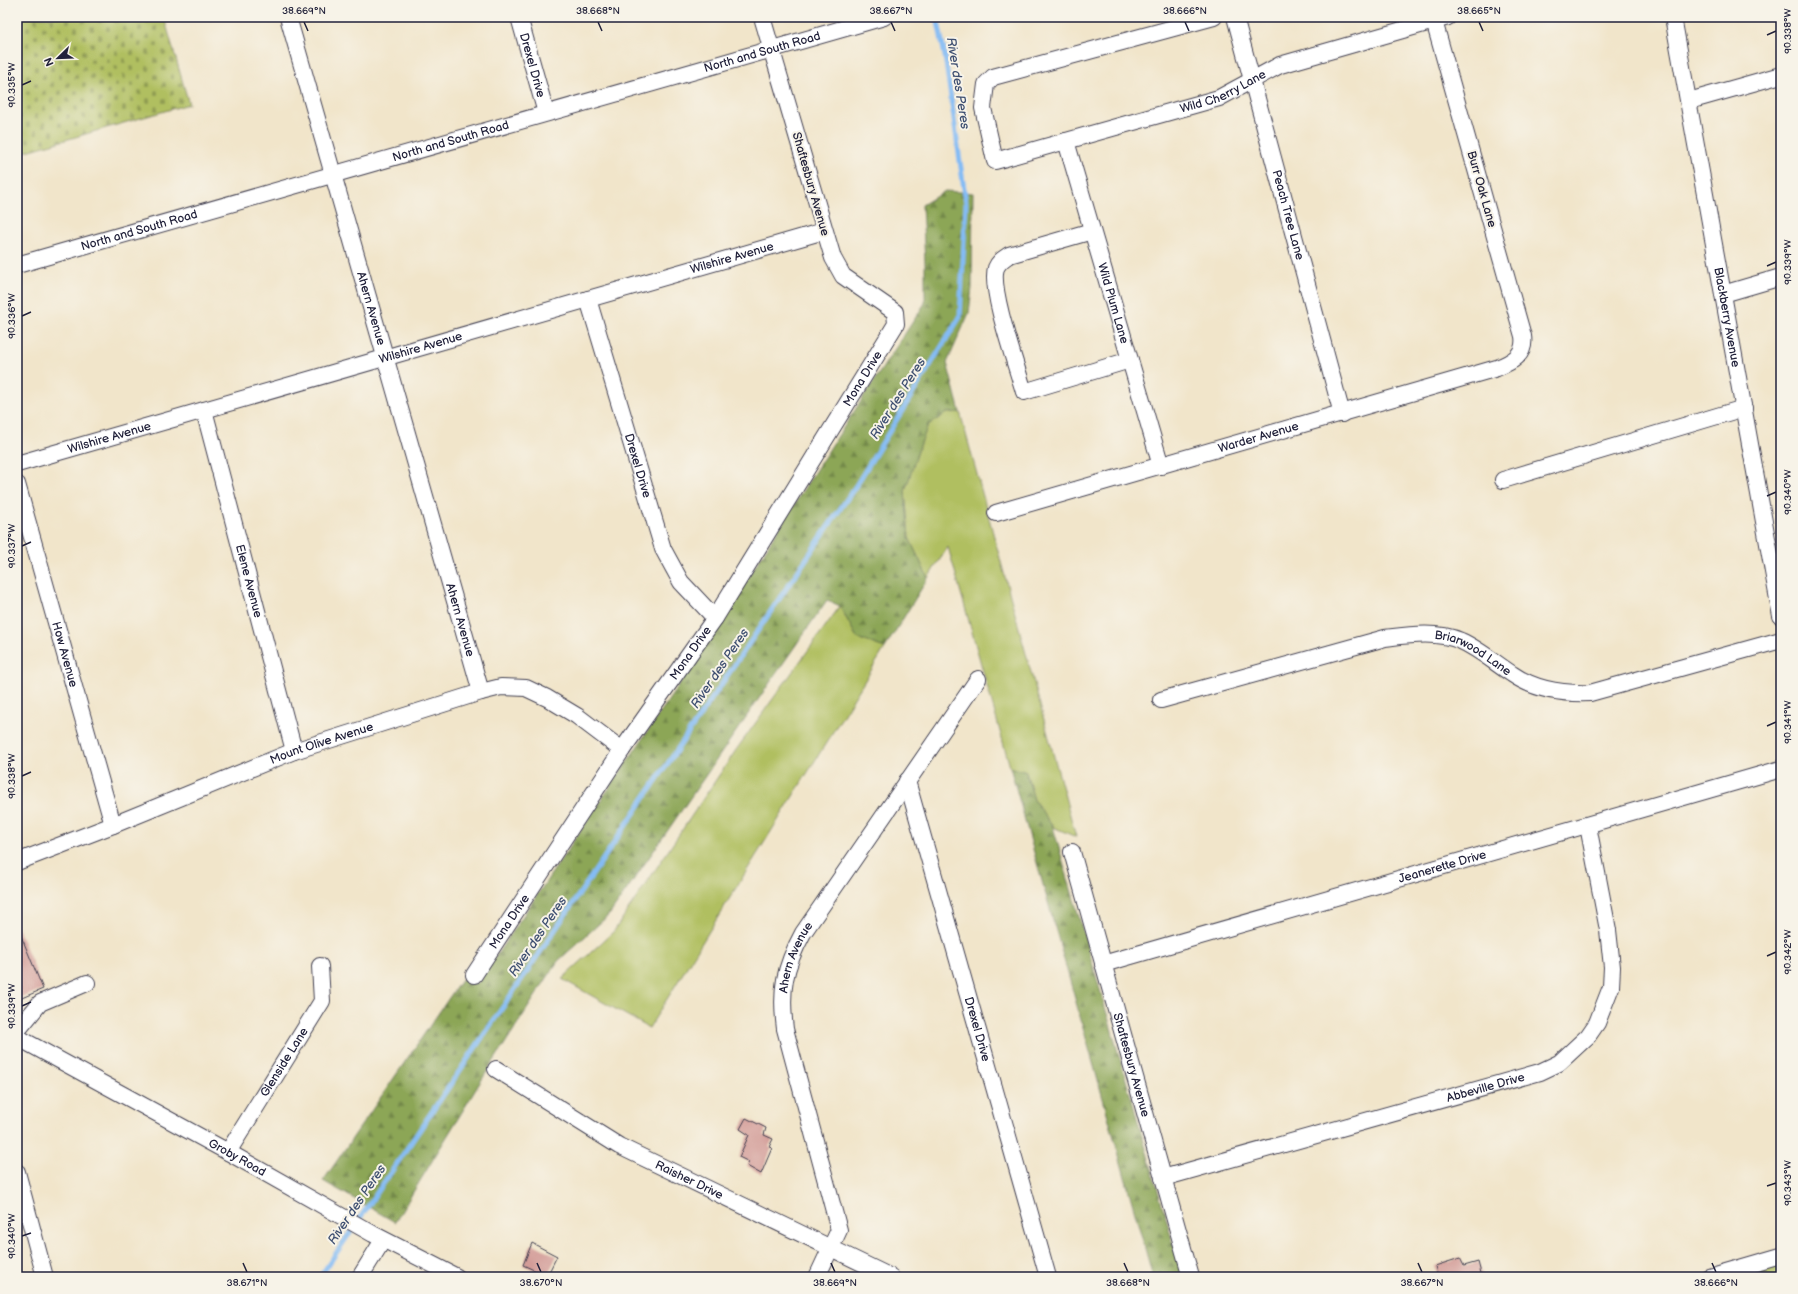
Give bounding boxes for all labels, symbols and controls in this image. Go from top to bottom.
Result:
text: 38.669°N [282,5,326,17]
text: 38.668°N [576,5,620,17]
text: 38.667°N [869,5,913,17]
text: 38.666°N [1163,5,1207,17]
text: 38.665°N [1457,5,1501,17]
text: 90.338°W [1782,8,1794,54]
street label: North and South Road [702,29,822,76]
street label: Drexel Drive [516,31,548,99]
water label: River des Peres [943,36,973,131]
north arrow [38,38,78,78]
text: N [42,55,57,68]
text: 90.335°W [6,62,18,108]
street label: Wild Cherry Lane [1178,67,1269,117]
street label: North and South Road [391,118,511,165]
street label: Shaftesbury Avenue [789,131,833,238]
street label: Burr Oak Lane [1463,149,1500,229]
street label: Peach Tree Lane [1269,169,1307,262]
street label: North and South Road [79,207,199,254]
street label: Wilshire Avenue [689,239,775,277]
text: 90.339°W [1782,239,1794,285]
street label: Wild Plum Lane [1094,261,1132,345]
street label: Blackberry Avenue [1710,266,1743,368]
street label: Ahern Avenue [353,270,388,347]
text: 90.336°W [6,293,18,339]
street label: Wilshire Avenue [377,329,464,367]
street label: Mona Drive [840,348,886,409]
water label: River des Peres [866,354,930,442]
street label: Wilshire Avenue [66,419,153,457]
street label: Warder Avenue [1216,419,1300,456]
street label: Drexel Drive [621,432,654,500]
text: 90.340°W [1782,469,1794,515]
text: 90.337°W [6,524,18,568]
street label: Elene Avenue [232,543,266,620]
street label: Ahern Avenue [442,581,478,658]
street label: How Avenue [48,620,81,689]
street label: Mona Drive [667,623,715,683]
water label: River des Peres [687,625,753,712]
street label: Briarwood Lane [1434,628,1514,679]
text: 90.341°W [1782,700,1794,744]
street label: Mount Olive Avenue [268,719,375,768]
text: 90.338°W [6,753,18,799]
street label: Jeanerette Drive [1397,847,1488,887]
street label: Mona Drive [486,892,533,952]
water label: River des Peres [505,893,571,980]
street label: Ahern Avenue [776,919,816,994]
text: 90.342°W [1782,929,1794,975]
text: 90.339°W [6,983,18,1029]
street label: Drexel Drive [961,995,993,1063]
street label: Shaftesbury Avenue [1109,1011,1153,1119]
street label: Glenside Lane [257,1025,312,1100]
street label: Abbeville Drive [1445,1070,1526,1106]
street label: Groby Road [206,1136,268,1180]
street label: Raisher Drive [652,1157,725,1203]
text: 90.343°W [1782,1160,1794,1206]
water label: River des Peres [324,1161,390,1248]
text: 90.340°W [6,1213,18,1259]
text: 38.671°N [227,1277,267,1289]
text: 38.670°N [520,1277,562,1289]
text: 38.669°N [813,1277,857,1289]
text: 38.668°N [1106,1277,1150,1289]
text: 38.667°N [1400,1277,1444,1289]
text: 38.666°N [1694,1277,1738,1289]

